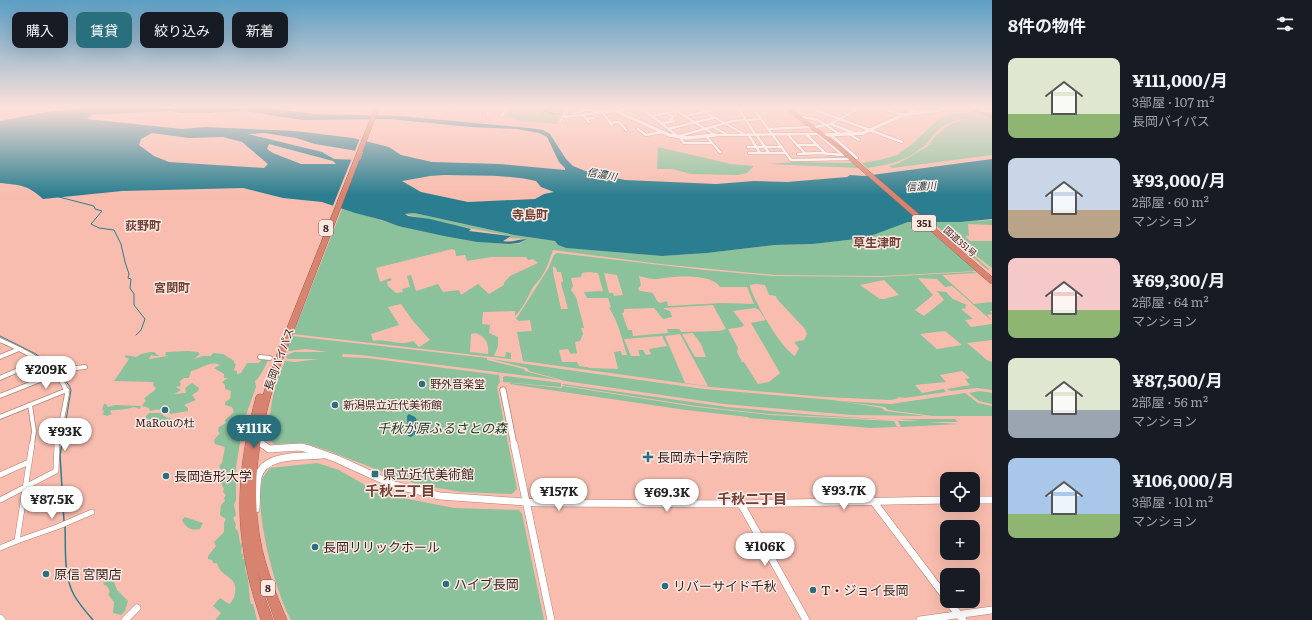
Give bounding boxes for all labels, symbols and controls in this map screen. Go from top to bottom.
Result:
chip: 購入 [12,12,68,48]
chip: 賃貸 [76,12,132,48]
chip: 絞り込み [140,12,224,48]
chip: 新着 [232,12,288,48]
text: 8件の物件 [1008,12,1086,37]
icon: filters [1274,13,1296,35]
text: ¥111,000/月 [1132,67,1228,92]
icon: home [1040,74,1088,122]
text: 3部屋 · 107 m² [1132,92,1214,111]
text: 長岡バイパス [1132,111,1210,130]
water label: 信濃川 [586,164,619,184]
text: ¥93,000/月 [1132,167,1226,192]
icon: home [1040,174,1088,222]
water label: 信濃川 [905,177,937,194]
text: 2部屋 · 60 m² [1132,192,1209,211]
district label: 寺島町 [512,205,548,223]
text: マンション [1132,211,1197,230]
road number: 351 [912,215,936,231]
district label: 荻野町 [125,216,161,234]
road number: 8 [319,220,333,236]
street label: 国道351号 [941,223,980,260]
district label: 草生津町 [853,233,901,251]
text: ¥69,300/月 [1132,267,1226,292]
icon: home [1040,274,1088,322]
district label: 宮関町 [154,278,190,296]
text: 2部屋 · 64 m² [1132,292,1209,311]
text: マンション [1132,311,1197,330]
street label: 長岡バイパス [259,325,297,392]
pin: ¥209K [18,356,74,390]
text: ¥209K [25,359,67,378]
text: ¥87,500/月 [1132,367,1223,392]
icon: home [1040,374,1088,422]
place label: 野外音楽堂 [430,375,485,391]
marker: 野外音楽堂 [417,379,427,389]
text: 2部屋 · 56 m² [1132,392,1208,411]
place label: 新潟県立近代美術館 [343,396,442,412]
marker: 新潟県立近代美術館 [330,400,340,410]
marker: MaRouの杜 [160,405,170,415]
text: マンション [1132,411,1197,430]
place label: MaRouの杜 [135,414,195,430]
pin: ¥111K [226,415,282,449]
pin: ¥93K [41,418,89,452]
text: ¥111K [236,418,272,437]
park label: 千秋が原ふるさとの森 [377,418,509,437]
text: ¥93K [48,421,82,440]
place label: 長岡赤十字病院 [657,447,748,466]
marker: 長岡赤十字病院 [642,451,654,463]
place label: 県立近代美術館 [383,464,474,483]
place label: 長岡造形大学 [174,466,252,485]
text: ¥106,000/月 [1132,467,1234,492]
marker: 県立近代美術館 [370,469,380,479]
marker: 長岡造形大学 [161,471,171,481]
map controls [940,472,980,608]
button: locate [940,472,980,512]
icon: home [1040,474,1088,522]
pin: ¥93.7K [811,477,877,511]
pin: ¥157K [531,478,587,512]
pin: ¥69.3K [634,479,700,513]
district label: 千秋三丁目 [365,480,435,500]
text: ¥93.7K [822,480,866,499]
text: ¥157K [539,481,579,500]
text: ¥69.3K [644,482,690,501]
pin: ¥87.5K [19,486,85,520]
district label: 千秋二丁目 [717,488,787,508]
text: ¥87.5K [30,489,74,508]
text: 3部屋 · 101 m² [1132,492,1213,511]
text: マンション [1132,511,1197,530]
button: + [940,520,980,560]
pin: ¥106K [737,533,793,567]
text: ¥106K [745,536,785,555]
place label: 長岡リリックホール [323,537,440,556]
marker: 長岡リリックホール [310,542,320,552]
place label: 原信 宮関店 [54,564,122,583]
button: − [940,568,980,608]
marker: 原信 宮関店 [41,569,51,579]
place label: ハイブ長岡 [454,574,519,593]
place label: リバーサイド千秋 [673,576,777,595]
marker: ハイブ長岡 [441,579,451,589]
road number: 8 [261,580,275,596]
place label: T・ジョイ長岡 [821,580,909,599]
marker: リバーサイド千秋 [660,581,670,591]
marker: T・ジョイ長岡 [808,585,818,595]

